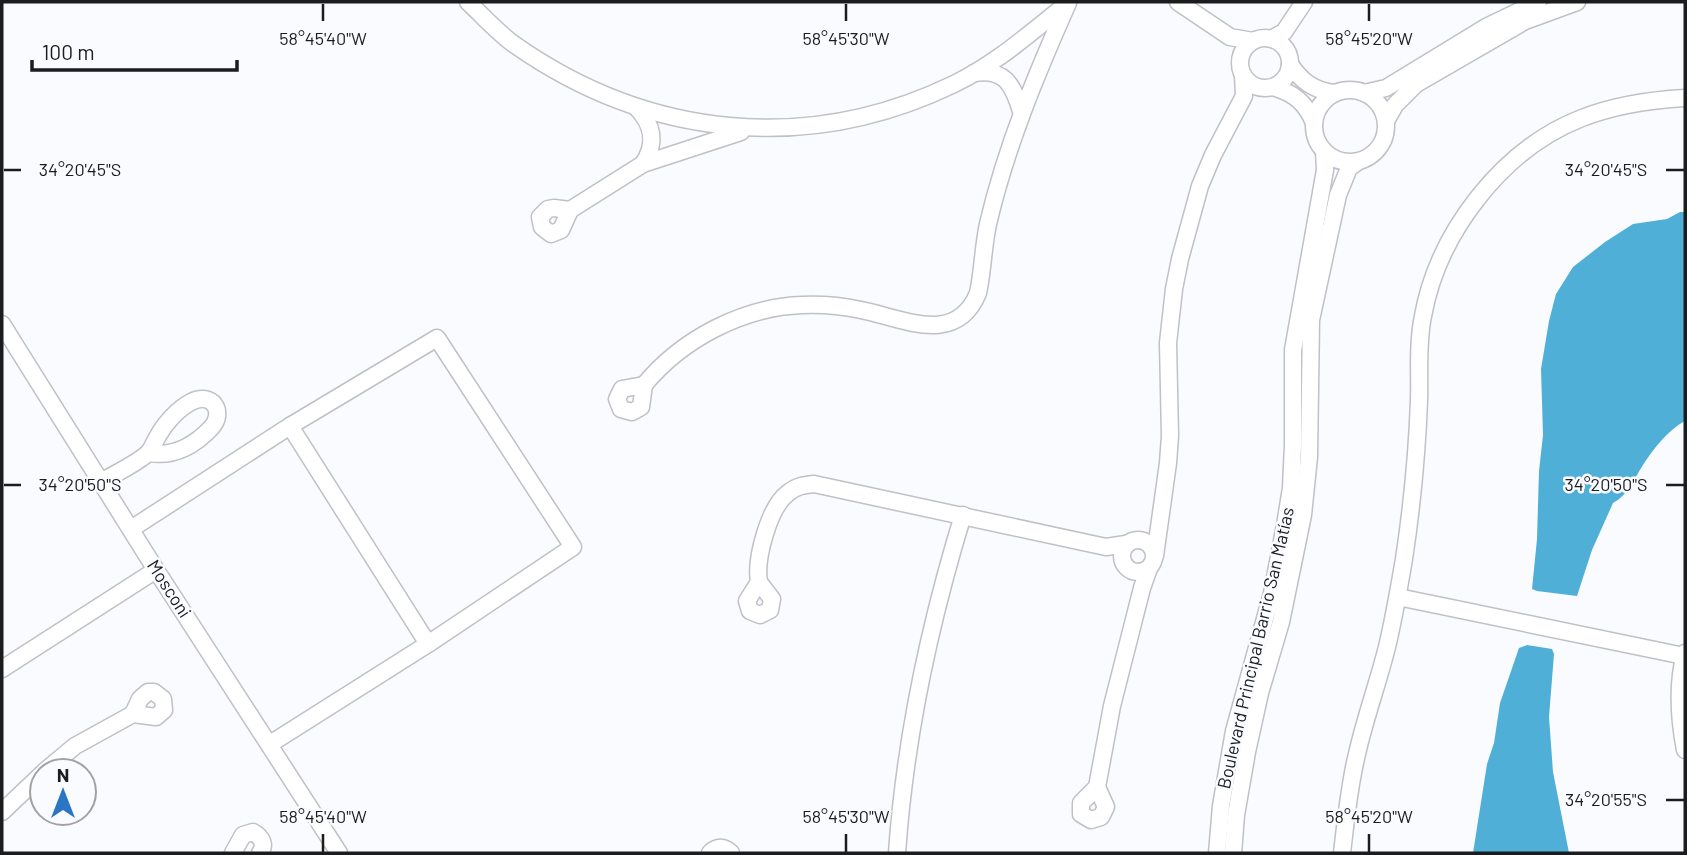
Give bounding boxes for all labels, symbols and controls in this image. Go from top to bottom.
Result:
text: 58°45'40"W [279,27,367,49]
text: 58°45'30"W [802,27,890,49]
text: 58°45'20"W [1325,27,1413,49]
scale bar [32,28,236,72]
text: 100 m [42,39,95,64]
text: 34°20'45"S [39,158,121,180]
text: 34°20'45"S [1565,158,1647,180]
text: 34°20'50"S [39,473,121,495]
text: 34°20'50"S [1565,473,1647,495]
street label: Boulevard Principal Barrio San Matías [1212,505,1298,791]
street label: Mosconi [143,555,197,622]
north arrow [28,757,98,827]
text: N [57,763,69,786]
text: 34°20'55"S [1565,788,1647,810]
text: 58°45'40"W [279,805,367,827]
text: 58°45'30"W [802,805,890,827]
text: 58°45'20"W [1325,805,1413,827]

